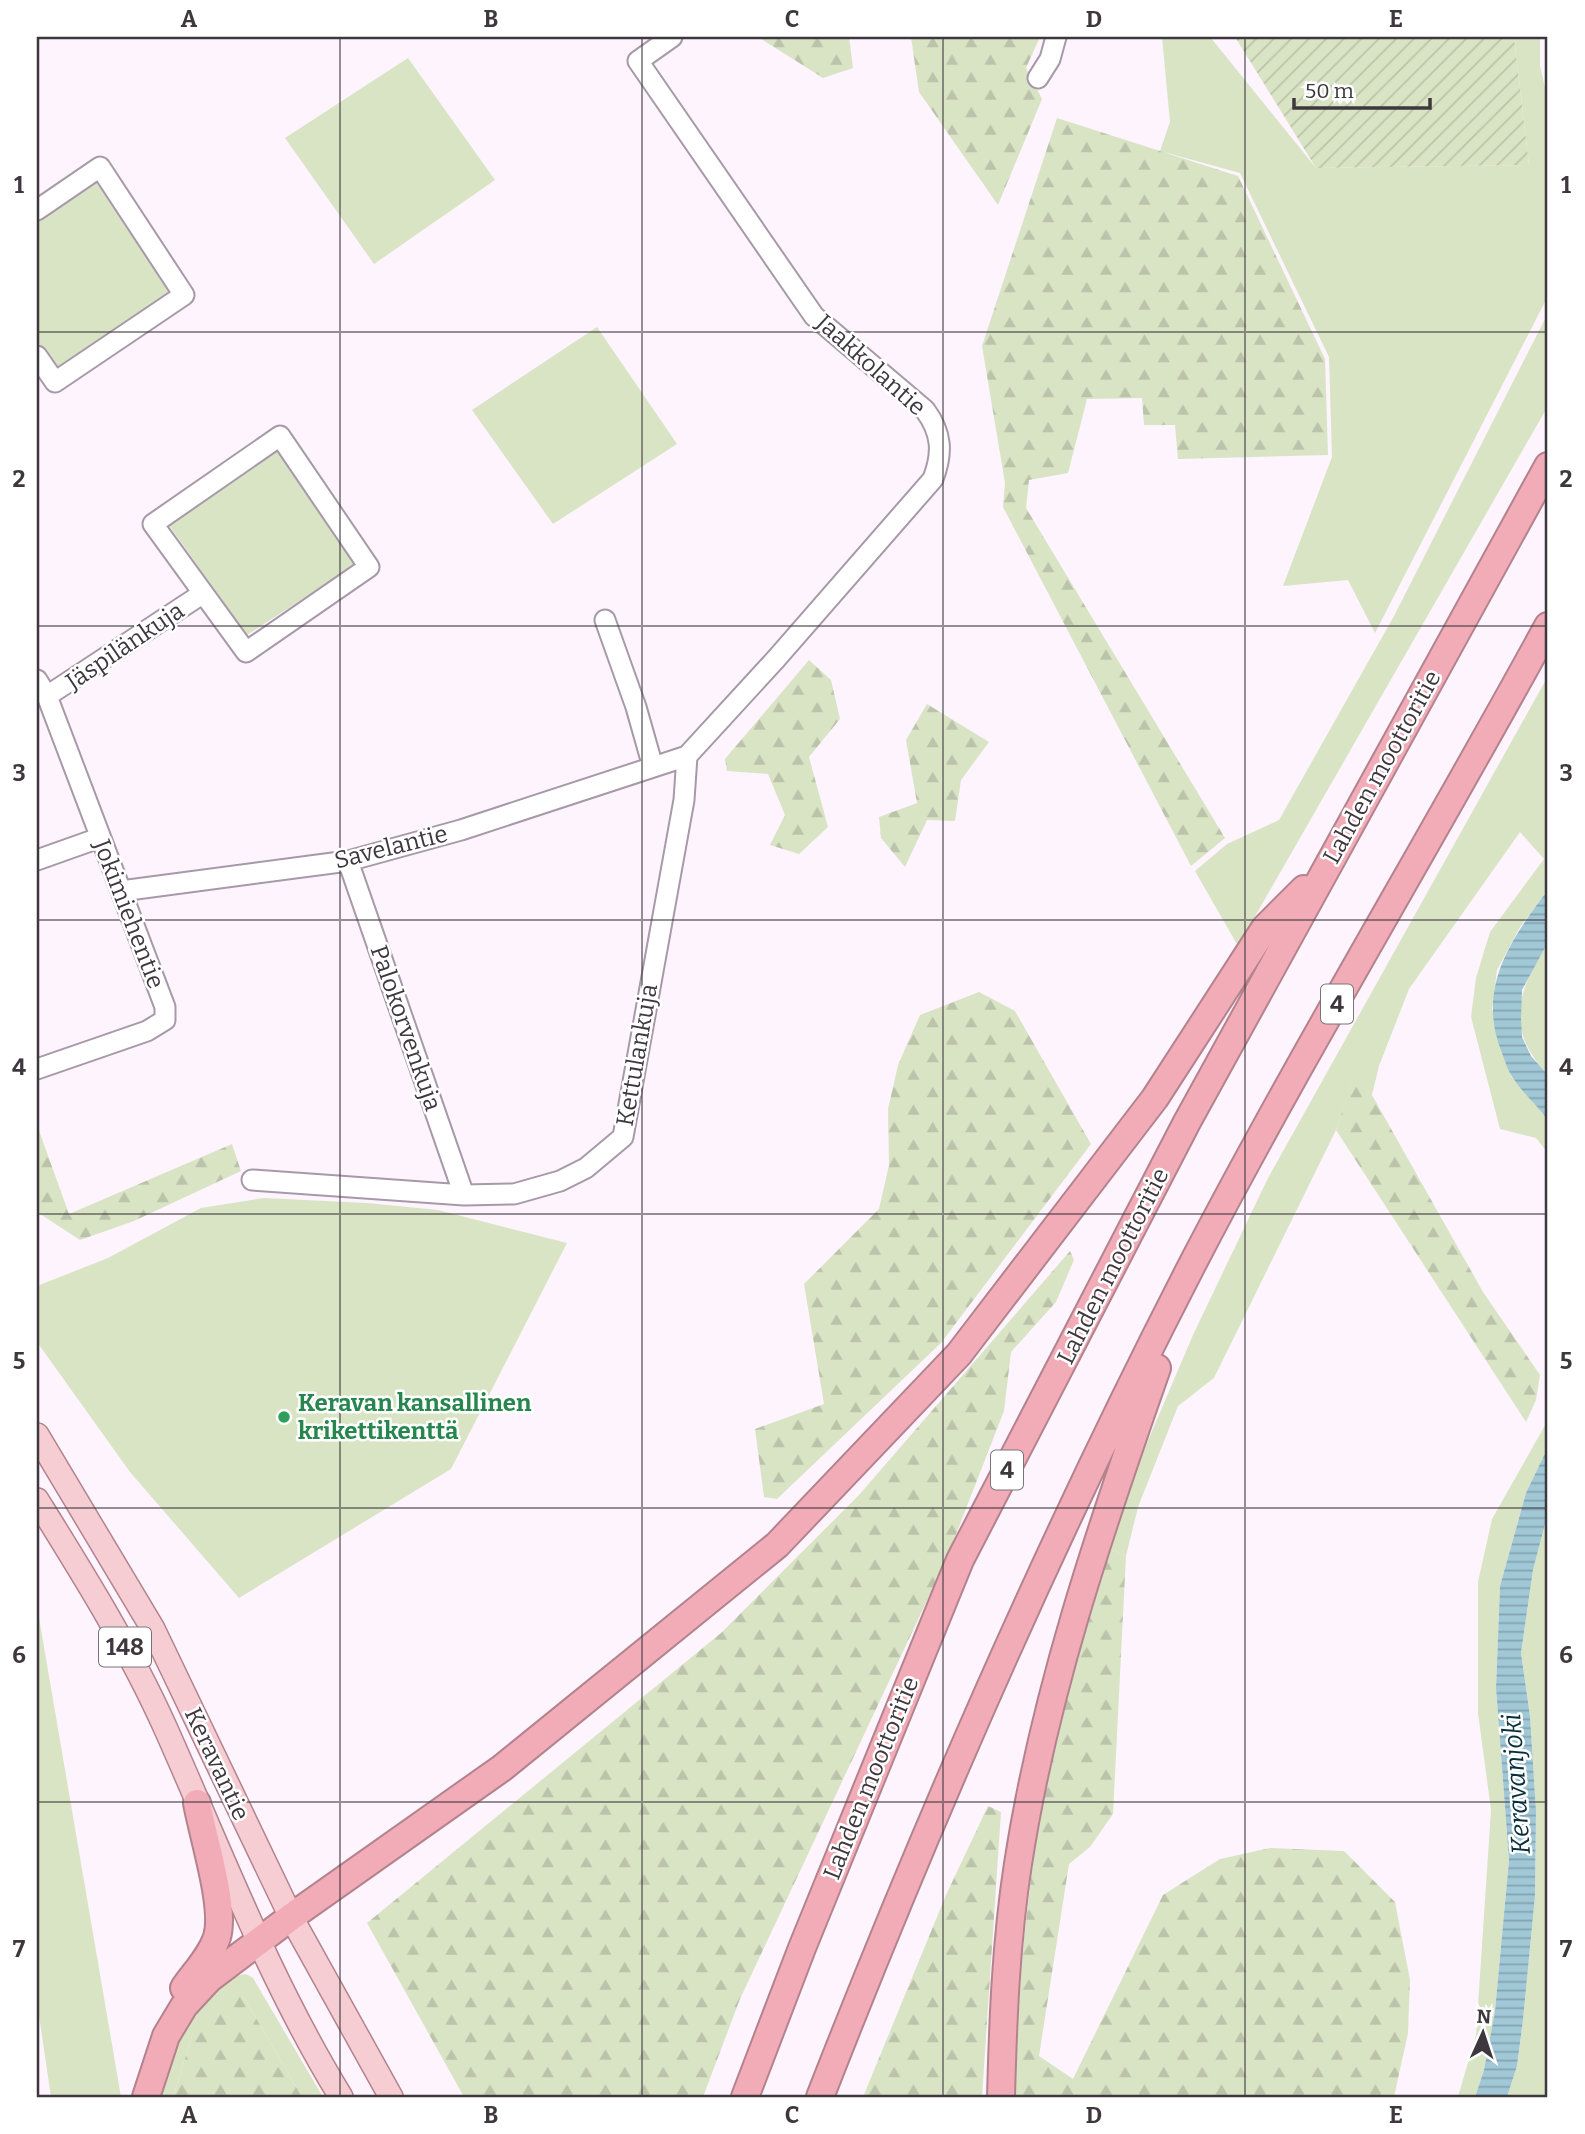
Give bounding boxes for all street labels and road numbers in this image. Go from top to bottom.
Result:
street label: Jaakkolantie [810,308,931,421]
street label: Jäspilänkuja [60,596,189,696]
street label: Lahden moottoritie [1317,666,1447,868]
street label: Savelantie [332,819,450,875]
street label: Jokimiehentie [87,835,170,992]
street label: Palokorvenkuja [365,942,447,1114]
street label: Kettulankuja [611,982,663,1128]
road number: 4 [1321,984,1353,1023]
street label: Lahden moottoritie [1051,1163,1175,1369]
road number: 4 [991,1450,1023,1490]
road number: 148 [99,1628,151,1666]
street label: Lahden moottoritie [818,1673,924,1883]
street label: Keravantie [179,1703,255,1825]

